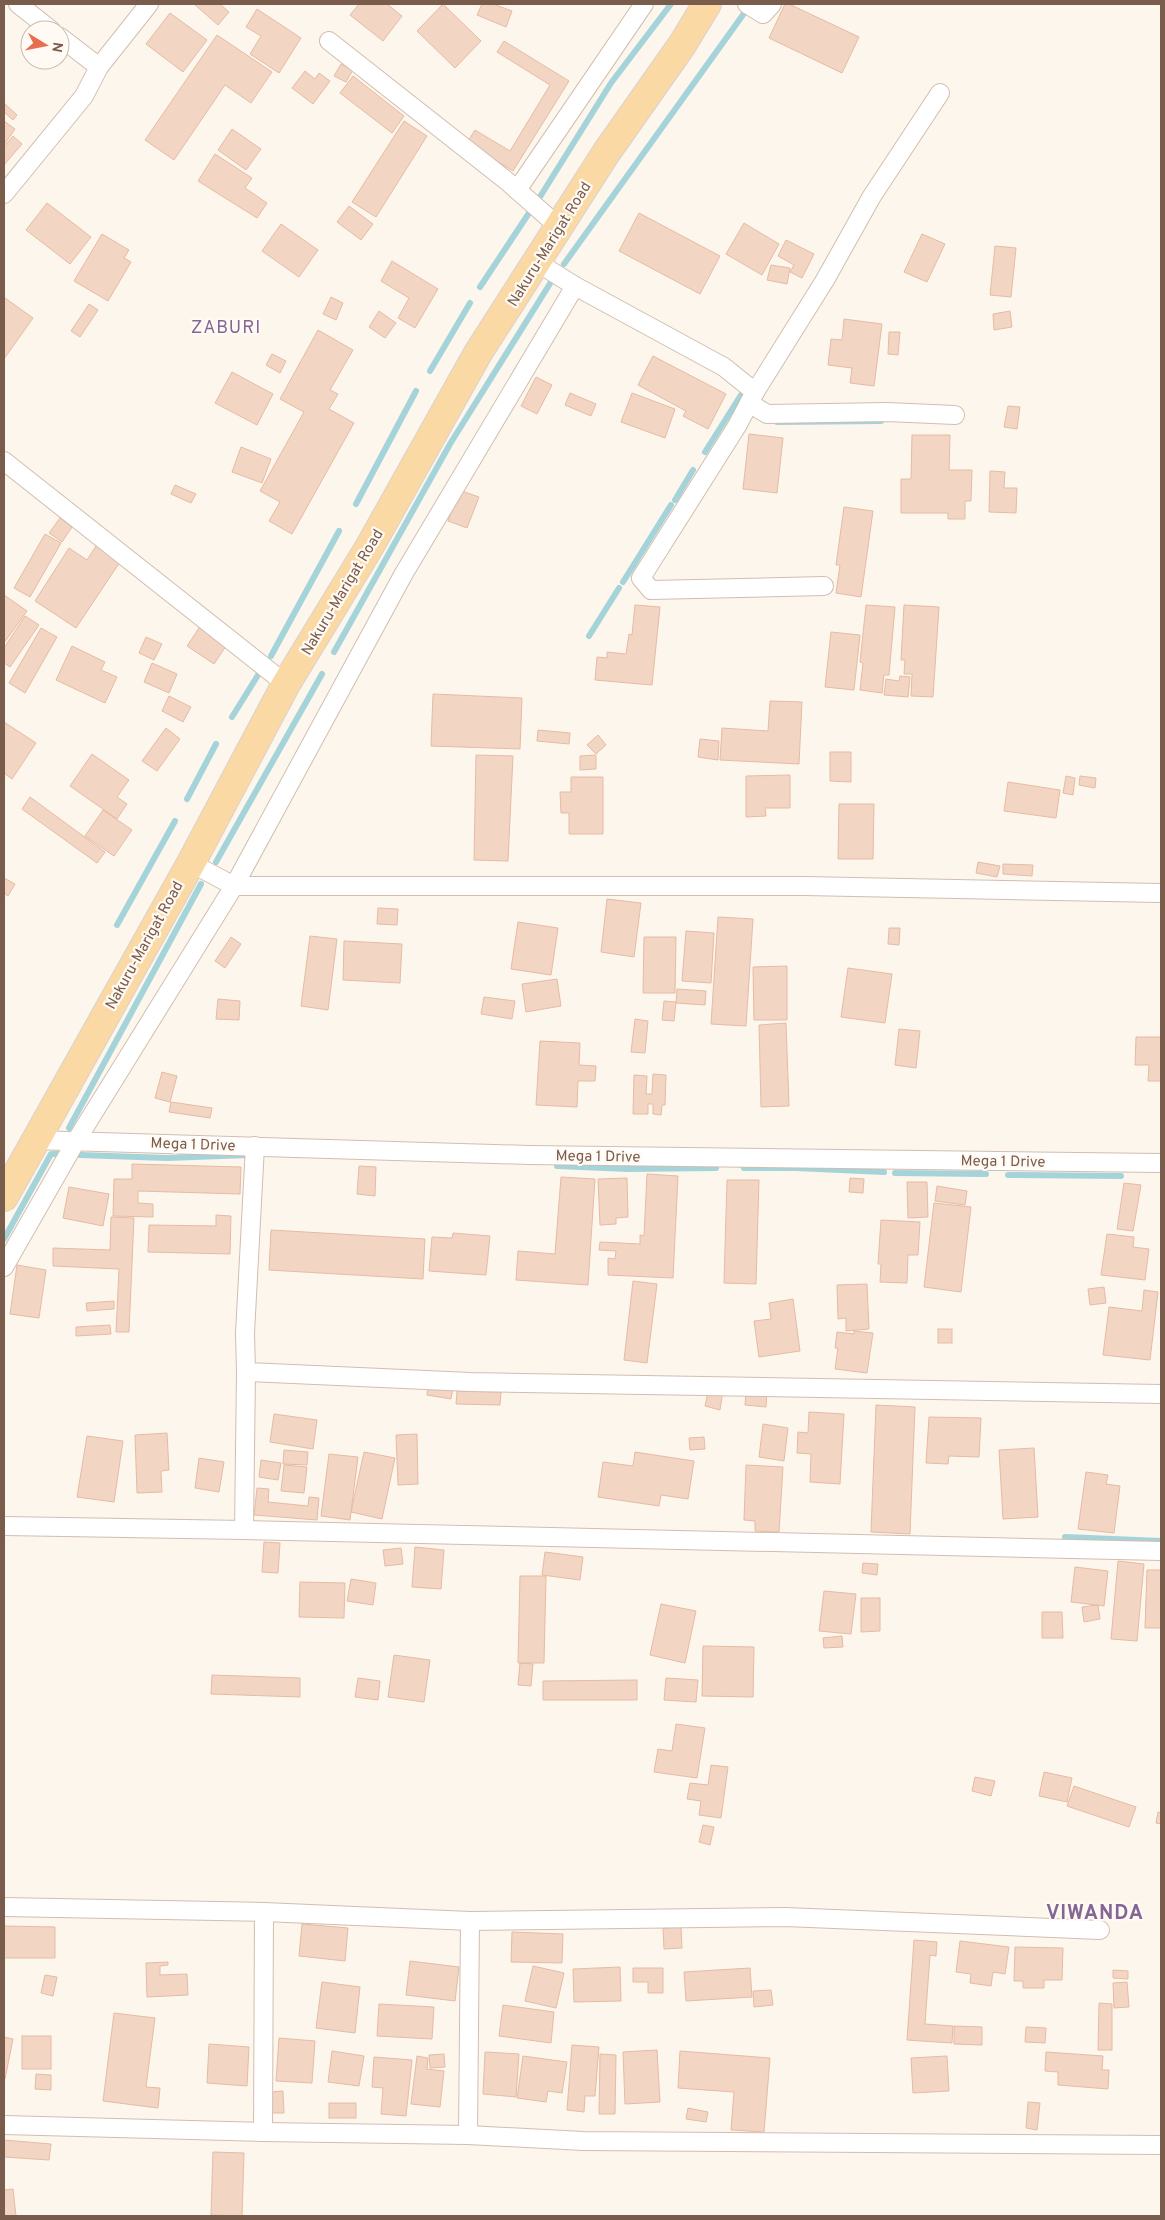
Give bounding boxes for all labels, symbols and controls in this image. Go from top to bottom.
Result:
north arrow [20,20,70,70]
text: N [47,41,66,53]
street label: Nakuru-Marigat Road [504,179,596,311]
district label: ZABURI [191,317,261,340]
street label: Nakuru-Marigat Road [298,526,388,659]
street label: Nakuru-Marigat Road [102,878,188,1013]
street label: Mega 1 Drive [150,1135,236,1156]
street label: Mega 1 Drive [555,1147,641,1168]
street label: Mega 1 Drive [960,1152,1046,1173]
district label: VIWANDA [1046,1901,1144,1927]

